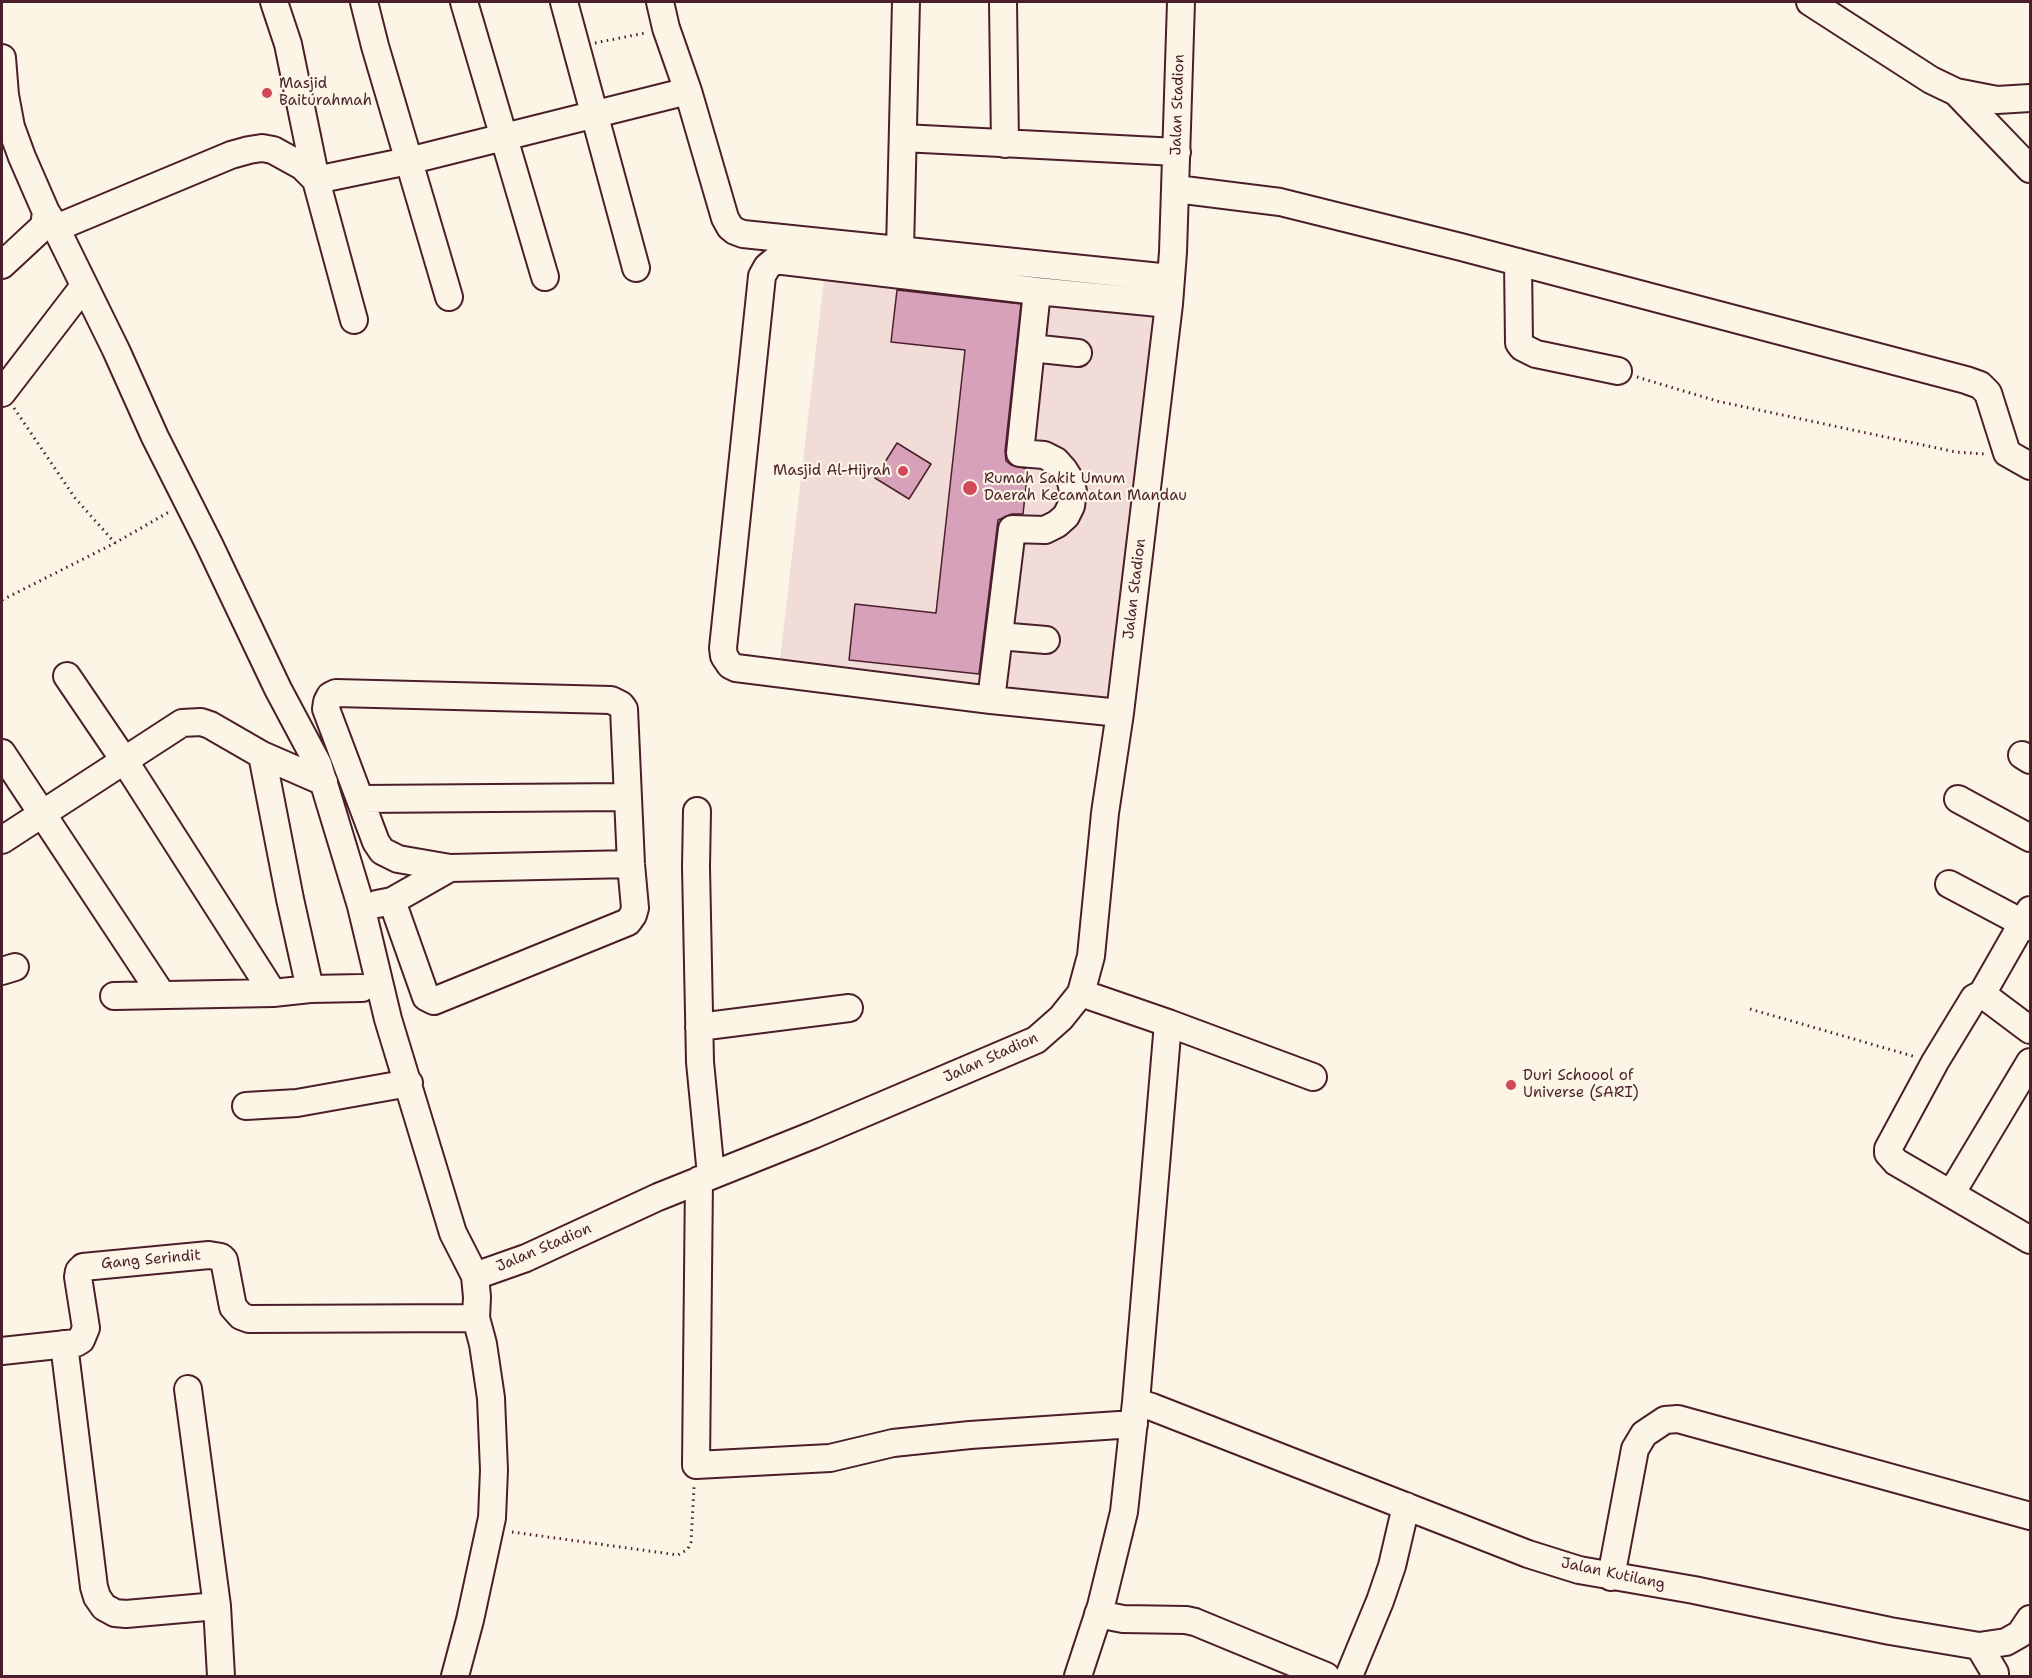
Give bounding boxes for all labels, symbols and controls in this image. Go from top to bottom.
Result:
street label: Jalan Stadion [1167,54,1189,156]
place label: Masjid Baiturahmah [279,75,372,110]
marker: Masjid Baiturahmah [260,86,274,100]
place label: Masjid Al-Hijrah [773,462,891,480]
marker: Masjid Al-Hijrah [896,464,910,478]
place label: Rumah Sakit Umum Daerah Kecamatan Mandau [984,470,1187,505]
marker: Rumah Sakit Umum Daerah Kecamatan Mandau [961,479,979,497]
street label: Jalan Stadion [1120,538,1150,640]
street label: Jalan Stadion [941,1029,1041,1087]
place label: Duri Schoool of Universe (SARI) [1523,1067,1639,1102]
marker: Duri Schoool of Universe (SARI) [1504,1078,1518,1092]
street label: Jalan Stadion [494,1220,594,1276]
street label: Gang Serindit [100,1247,202,1273]
street label: Jalan Kutilang [1559,1554,1667,1594]

